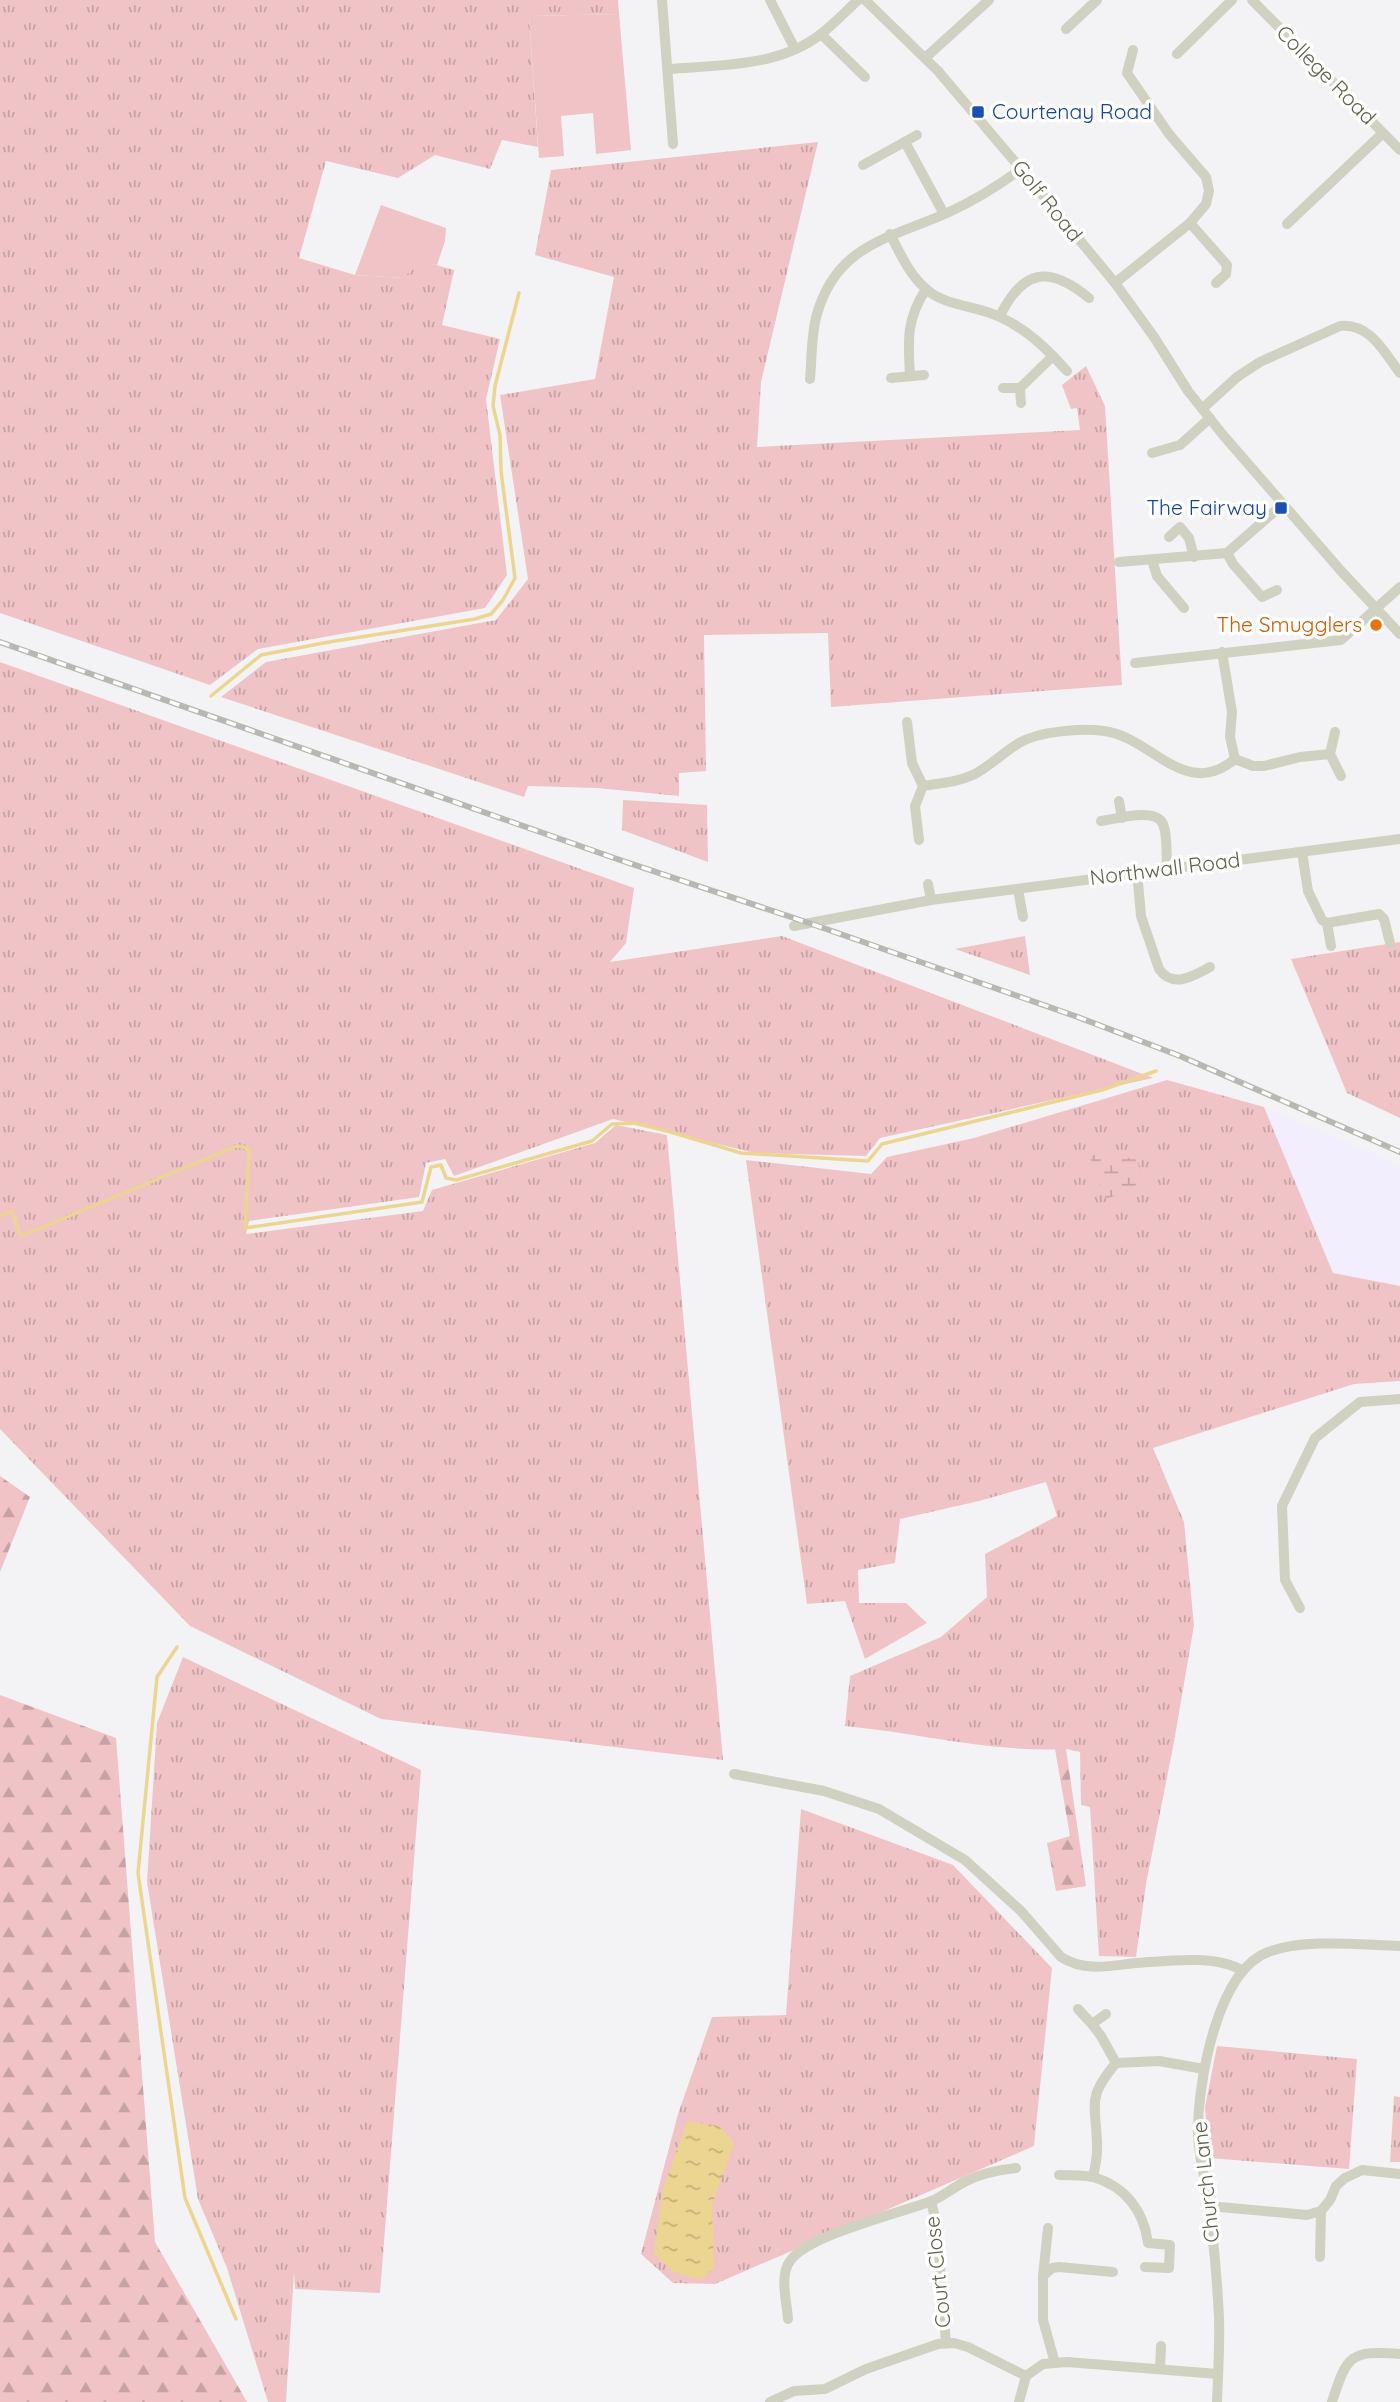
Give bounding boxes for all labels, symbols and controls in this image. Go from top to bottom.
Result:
street label: College Road [1272,19,1382,129]
place label: Courtenay Road [992,98,1152,124]
marker: Courtenay Road [970,104,986,120]
street label: Golf Road [1007,154,1089,246]
place label: The Fairway [1146,494,1267,520]
marker: The Fairway [1273,500,1289,516]
place label: The Smugglers [1216,611,1362,637]
marker: The Smugglers [1368,617,1384,633]
street label: Northwall Road [1088,846,1242,890]
street label: Church Lane [1186,2120,1224,2244]
street label: Court Close [918,2215,956,2329]

